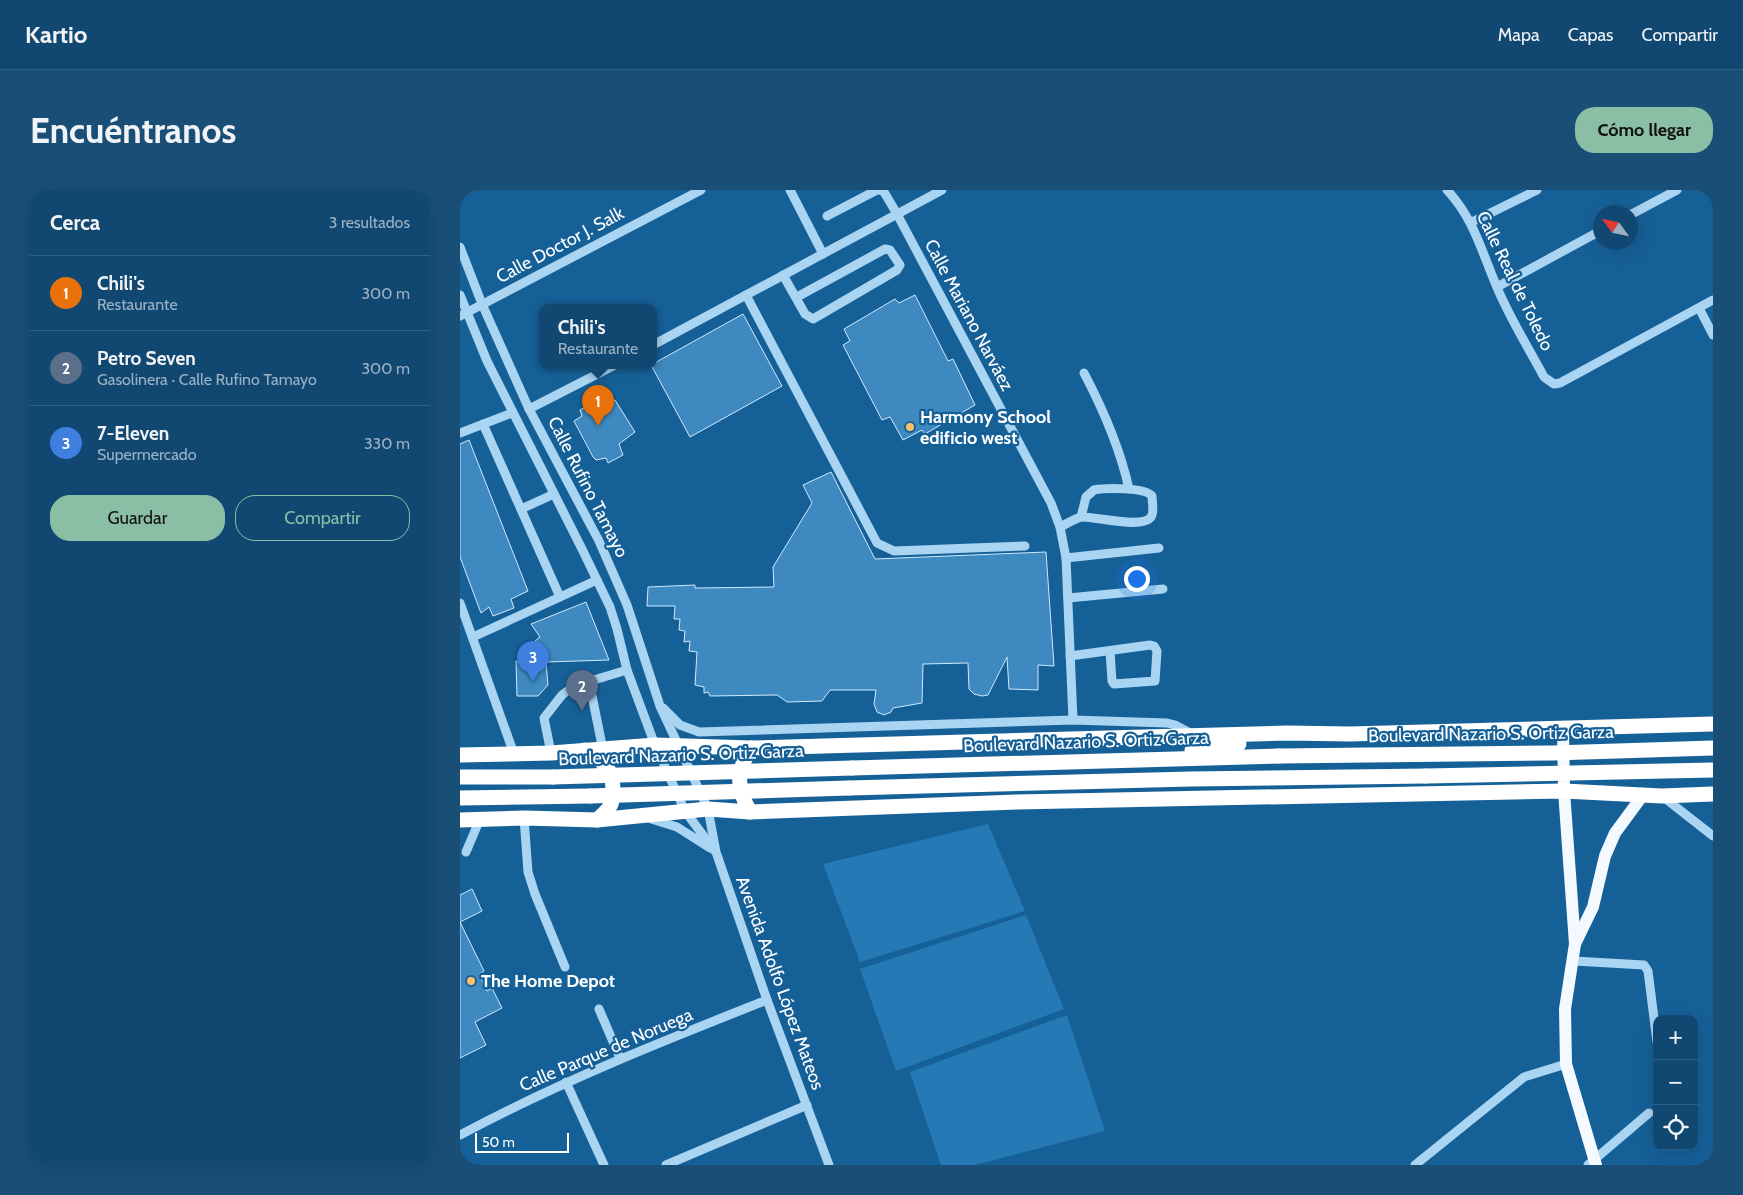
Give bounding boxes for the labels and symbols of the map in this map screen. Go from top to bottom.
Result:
street label: Calle Doctor J. Salk [492,202,629,288]
north arrow [1593,205,1638,250]
street label: Calle Real de Toledo [1472,208,1558,355]
street label: Calle Mariano Narváez [920,235,1019,395]
pin: 1 [582,385,614,426]
place label: Harmony School edificio west [920,406,1051,449]
street label: Calle Rufino Tamayo [543,413,633,561]
marker: Harmony School edificio west [904,421,916,433]
your location [1124,566,1150,592]
pin: 3 [517,641,549,682]
pin: 2 [566,670,598,711]
street label: Boulevard Nazario S. Ortiz Garza [1368,721,1614,747]
street label: Boulevard Nazario S. Ortiz Garza [963,727,1209,757]
street label: Boulevard Nazario S. Ortiz Garza [558,740,804,770]
street label: Avenida Adolfo López Mateos [731,873,829,1093]
place label: The Home Depot [481,970,615,992]
marker: The Home Depot [465,975,477,987]
street label: Calle Parque de Noruega [516,1003,696,1096]
scale bar [475,1130,569,1153]

